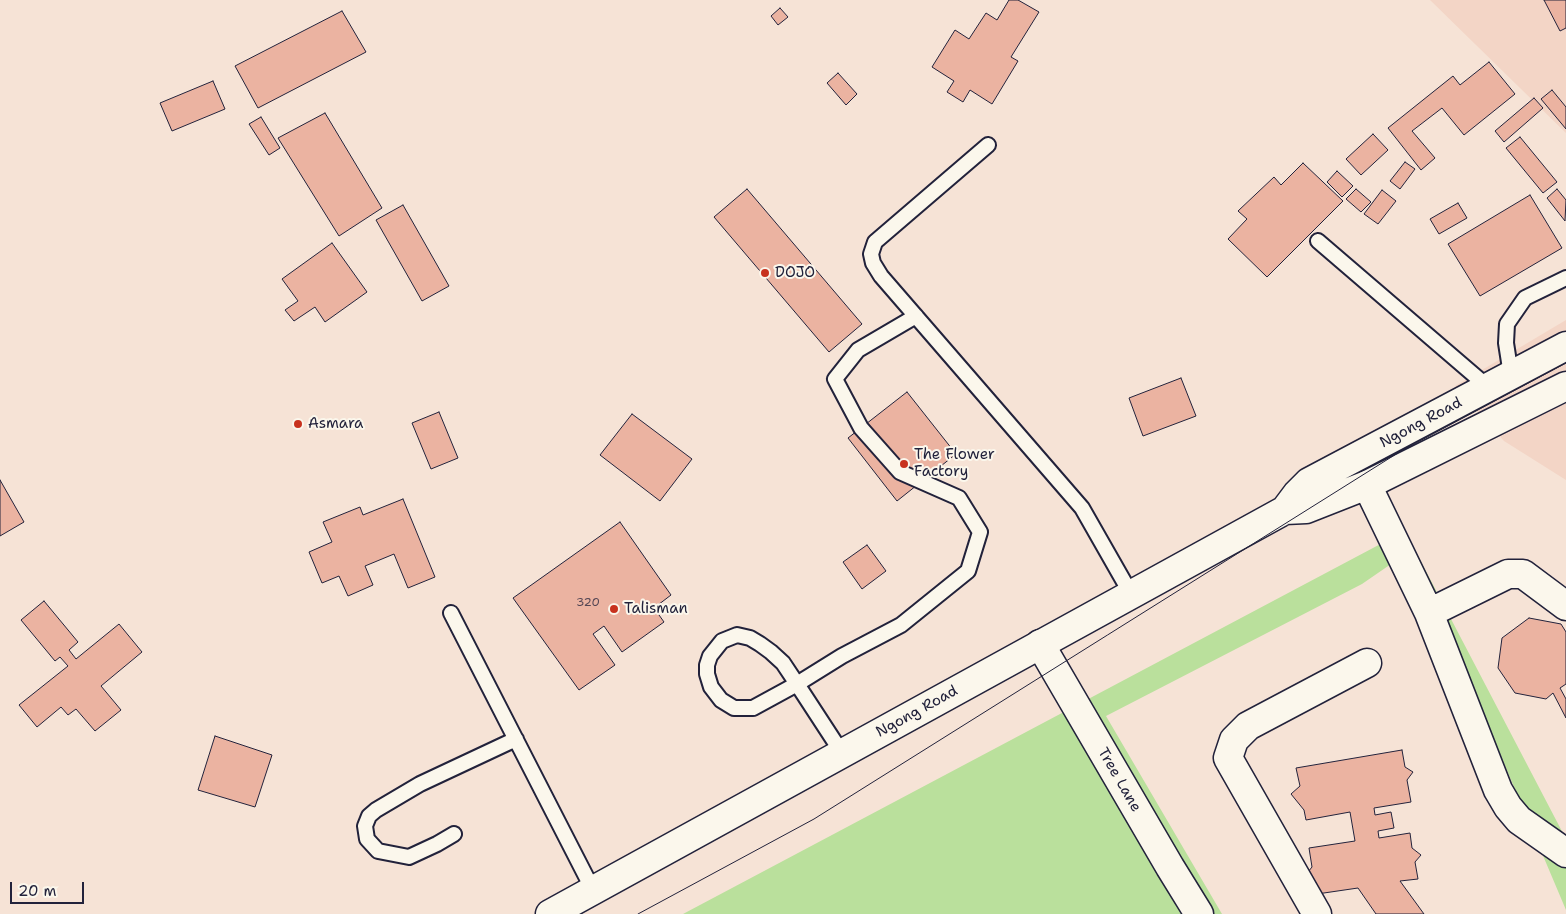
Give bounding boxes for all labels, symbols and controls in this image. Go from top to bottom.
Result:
place label: DOJO [775,264,815,282]
marker: DOJO [759,267,771,279]
street label: Ngong Road [1377,394,1465,452]
place label: Asmara [308,415,363,433]
marker: Asmara [292,418,304,430]
place label: The Flower Factory [914,446,995,481]
marker: The Flower Factory [898,458,910,470]
house number: 320 [576,596,600,610]
place label: Talisman [624,600,688,618]
marker: Talisman [608,603,620,615]
street label: Ngong Road [873,682,961,742]
street label: Tree Lane [1093,745,1145,815]
scale bar [12,872,86,904]
text: 20 m [18,881,57,901]

